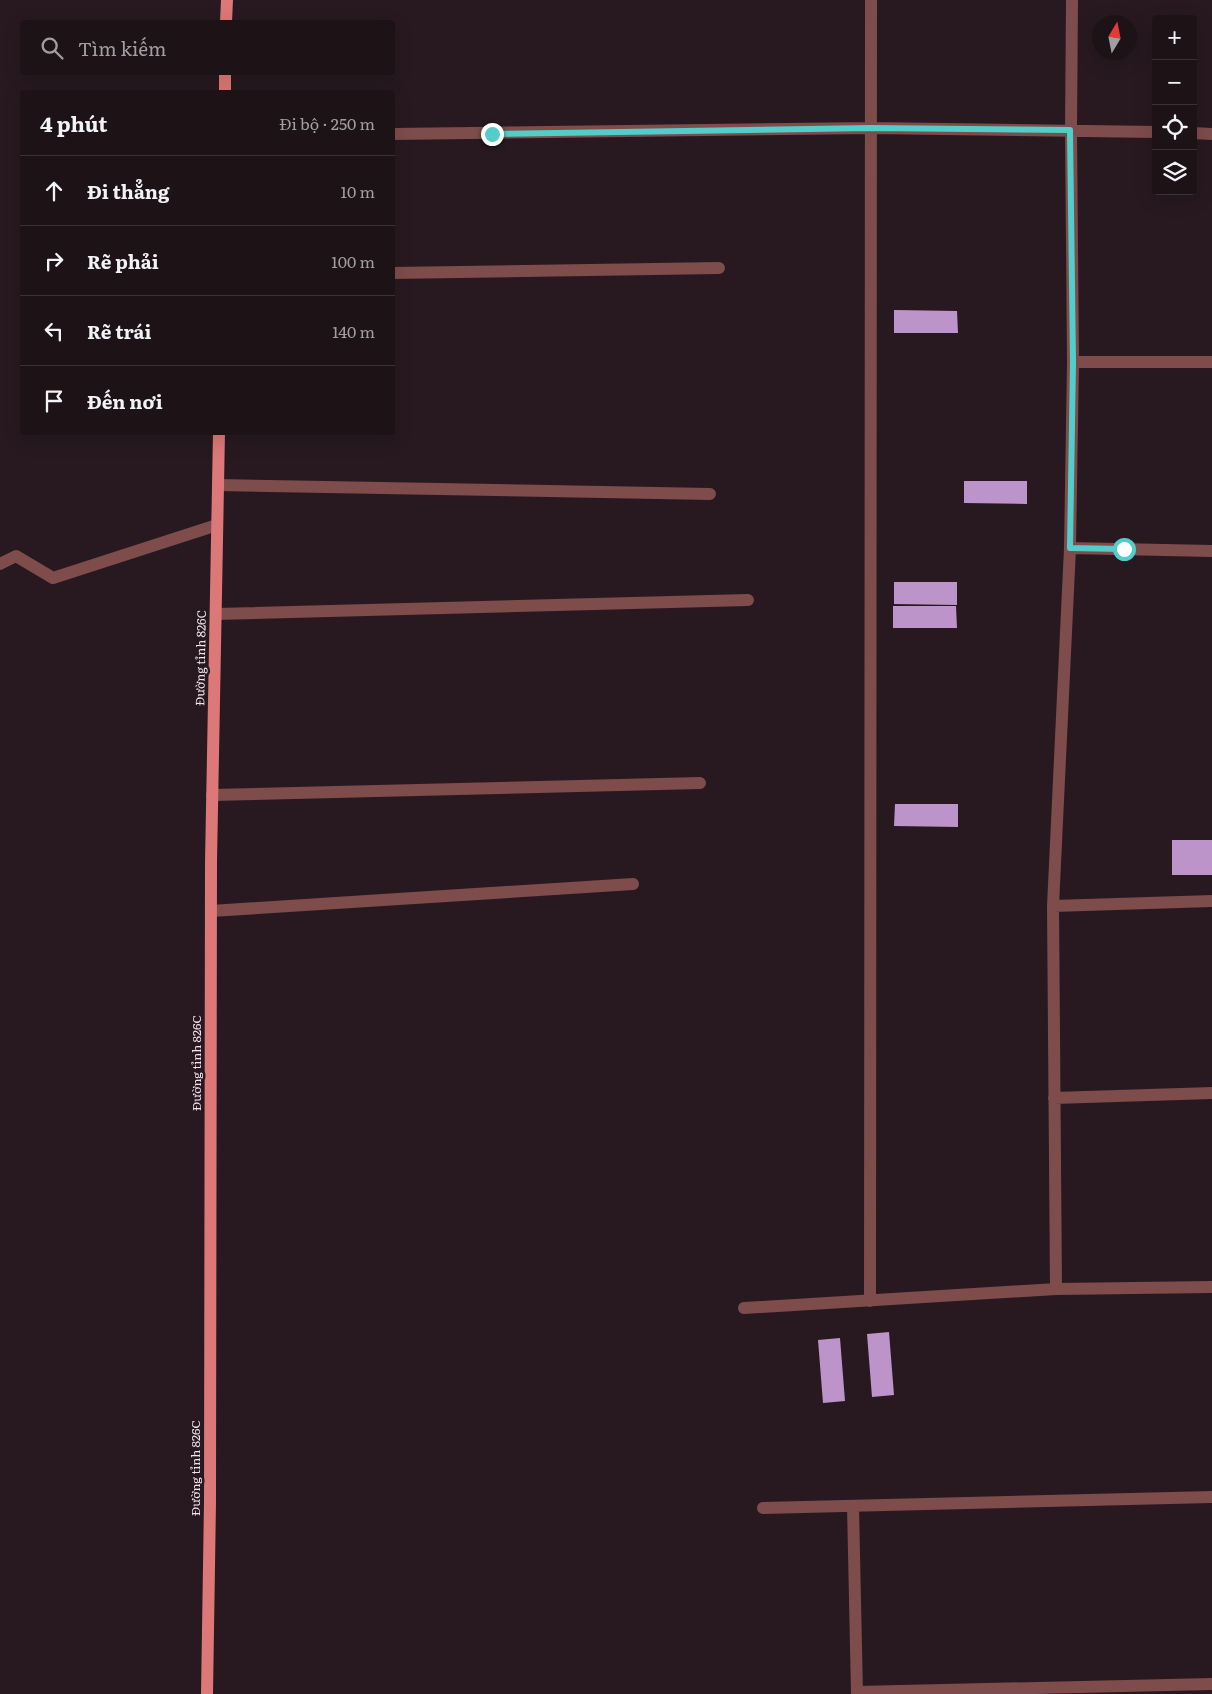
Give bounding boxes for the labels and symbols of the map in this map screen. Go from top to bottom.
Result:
north arrow [1092,15,1137,60]
route end [481,123,504,146]
route start [1113,538,1136,561]
street label: Đường tỉnh 826C [190,610,210,706]
street label: Đường tỉnh 826C [187,1015,205,1111]
street label: Đường tỉnh 826C [186,1420,204,1516]

